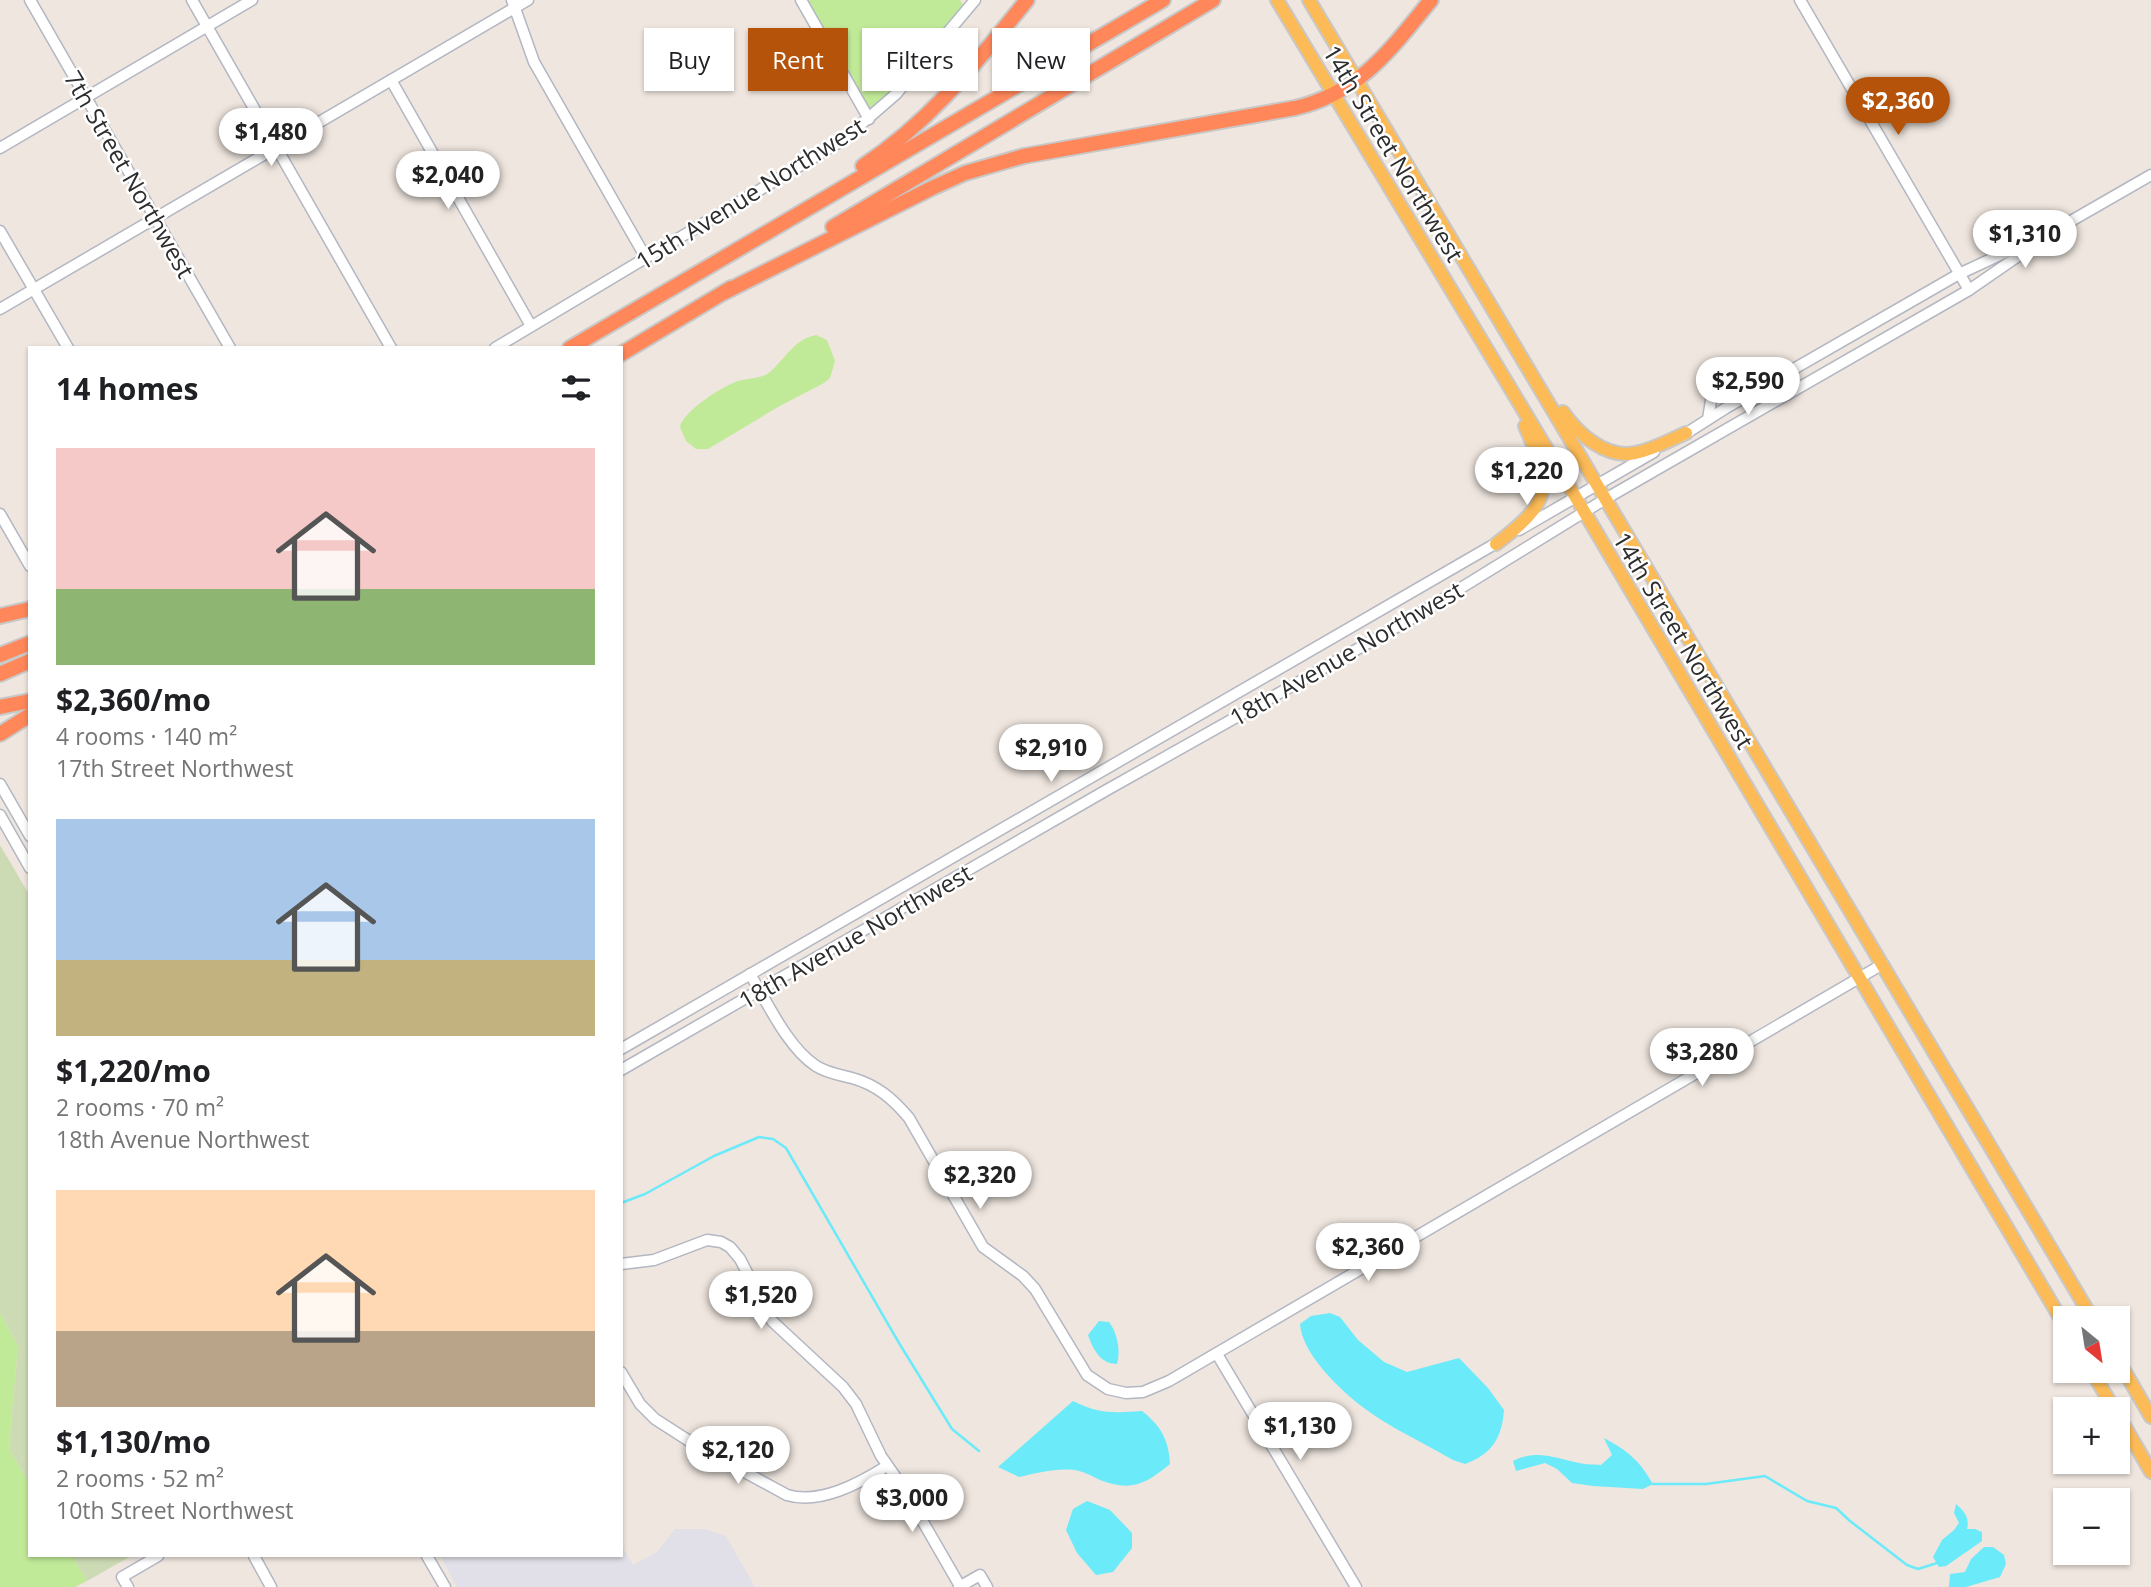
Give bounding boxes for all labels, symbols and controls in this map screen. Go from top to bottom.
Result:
chip: Buy [644,28,734,91]
chip: Rent [748,28,848,91]
chip: Filters [862,28,978,91]
chip: New [992,28,1090,91]
street label: 14th Street Northwest [1316,38,1472,268]
street label: 7th Street Northwest [57,64,203,284]
pin: $2,360 [1841,78,1955,137]
text: $2,360 [1862,84,1934,116]
pin: $1,480 [214,108,328,168]
street label: 15th Avenue Northwest [629,109,871,277]
text: $1,480 [235,115,307,147]
pin: $2,040 [391,152,505,211]
text: $2,040 [412,158,484,190]
pin: $1,310 [1968,210,2082,270]
text: $1,310 [1989,217,2061,249]
pin: $2,590 [1691,358,1805,417]
text: $2,590 [1712,364,1784,396]
text: 14 homes [56,368,199,409]
icon: filters [557,369,595,407]
pin: $1,220 [1470,448,1584,507]
text: $1,220 [1491,454,1563,486]
icon: home [263,493,389,619]
street label: 14th Street Northwest [1606,525,1762,755]
street label: 18th Avenue Northwest [1223,573,1469,733]
text: $2,360/mo [56,679,211,720]
text: 4 rooms · 140 m² [56,720,237,752]
pin: $2,910 [994,724,1108,784]
text: $2,910 [1015,731,1087,763]
text: 17th Street Northwest [56,752,294,784]
street label: 18th Avenue Northwest [732,856,978,1016]
icon: home [263,864,389,990]
pin: $3,280 [1645,1028,1759,1088]
text: $3,280 [1666,1035,1738,1067]
text: $1,220/mo [56,1050,211,1091]
text: 2 rooms · 70 m² [56,1091,224,1123]
text: 18th Avenue Northwest [56,1123,309,1155]
pin: $2,320 [923,1152,1037,1211]
text: $2,320 [944,1158,1016,1190]
pin: $2,360 [1311,1224,1425,1283]
text: $2,360 [1332,1230,1404,1262]
icon: home [263,1235,389,1361]
pin: $1,520 [704,1272,818,1331]
text: $1,520 [725,1278,797,1310]
north arrow [2053,1306,2130,1382]
map controls [2053,1306,2130,1565]
button: + [2053,1397,2130,1474]
pin: $1,130 [1243,1402,1357,1462]
text: $1,130 [1264,1409,1336,1441]
text: $1,130/mo [56,1421,211,1462]
pin: $2,120 [681,1426,795,1486]
text: $2,120 [702,1433,774,1465]
text: 2 rooms · 52 m² [56,1462,224,1494]
pin: $3,000 [855,1474,969,1534]
text: $3,000 [876,1481,948,1513]
button: − [2053,1488,2130,1565]
text: 10th Street Northwest [56,1494,294,1526]

